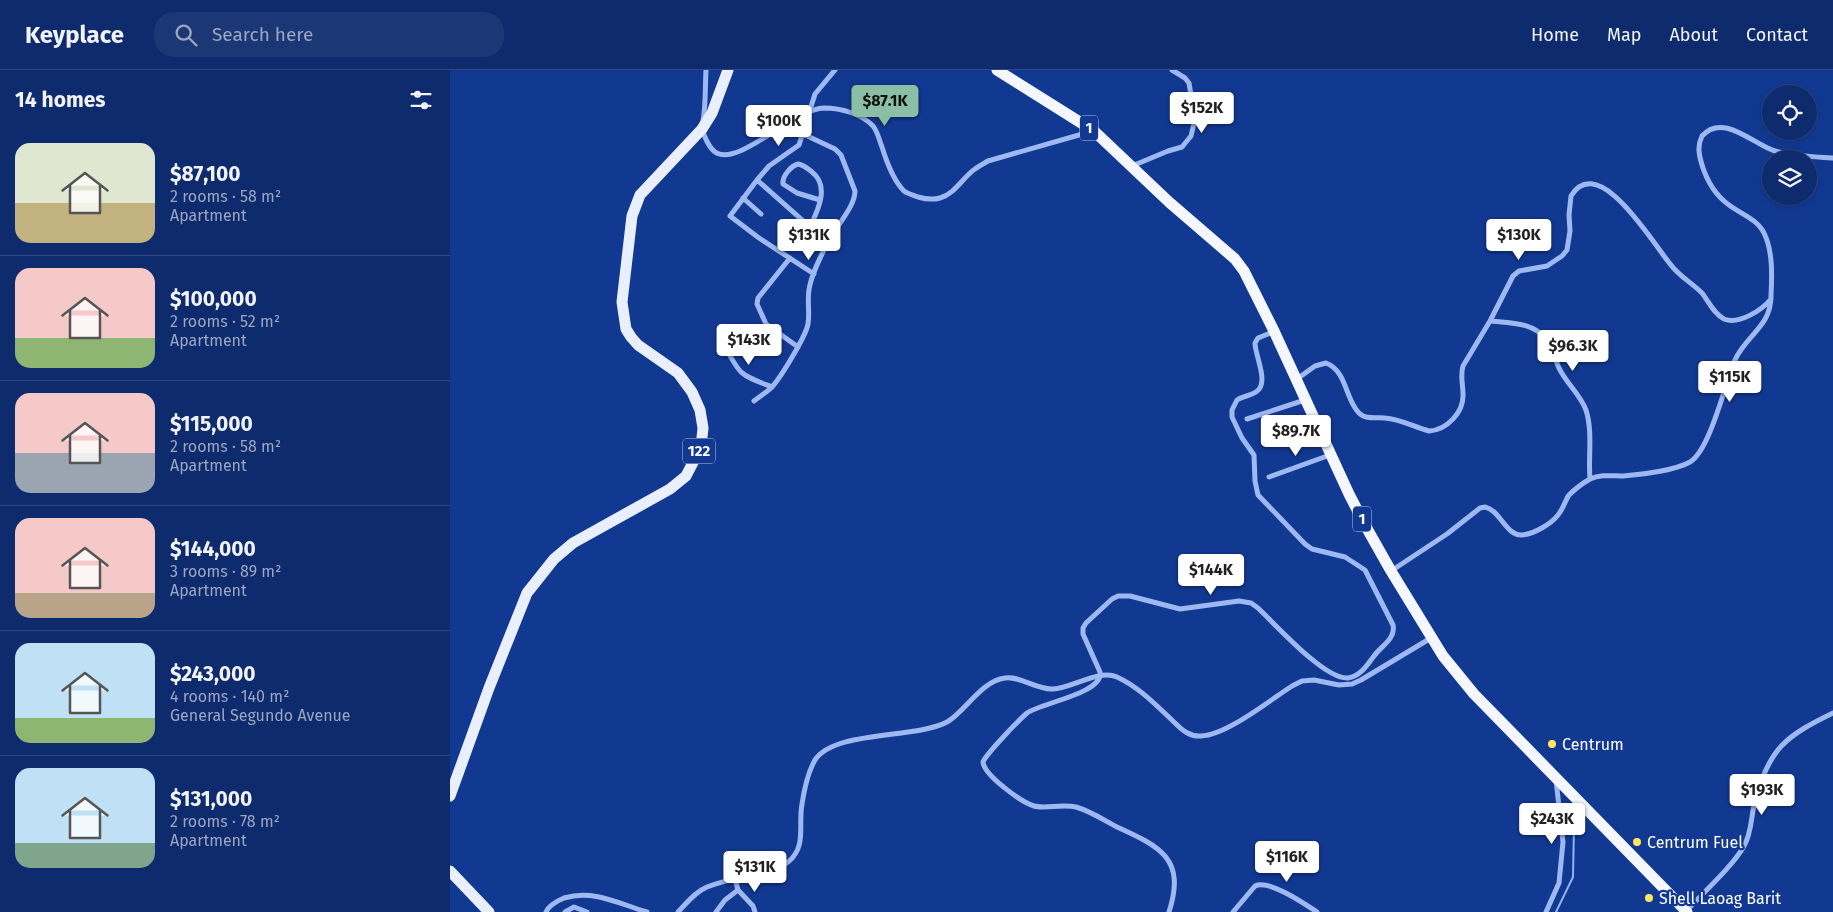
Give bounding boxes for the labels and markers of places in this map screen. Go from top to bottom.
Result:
pin: $87.1K [844,85,926,127]
pin: $152K [1167,92,1237,134]
pin: $100K [744,104,814,147]
pin: $131K [774,218,844,261]
pin: $130K [1484,218,1554,261]
pin: $143K [714,324,784,366]
pin: $96.3K [1532,330,1614,372]
pin: $115K [1695,360,1765,403]
pin: $89.7K [1255,414,1337,457]
pin: $144K [1176,554,1246,596]
place label: Centrum [1562,735,1624,754]
marker: Centrum [1546,738,1558,750]
pin: $193K [1727,774,1797,816]
pin: $243K [1517,802,1587,845]
place label: Centrum Fuel [1647,833,1743,852]
marker: Centrum Fuel [1631,836,1643,848]
pin: $116K [1252,840,1322,883]
pin: $131K [720,850,790,893]
place label: Shell Laoag Barit [1659,889,1781,908]
marker: Shell Laoag Barit [1643,892,1655,904]

